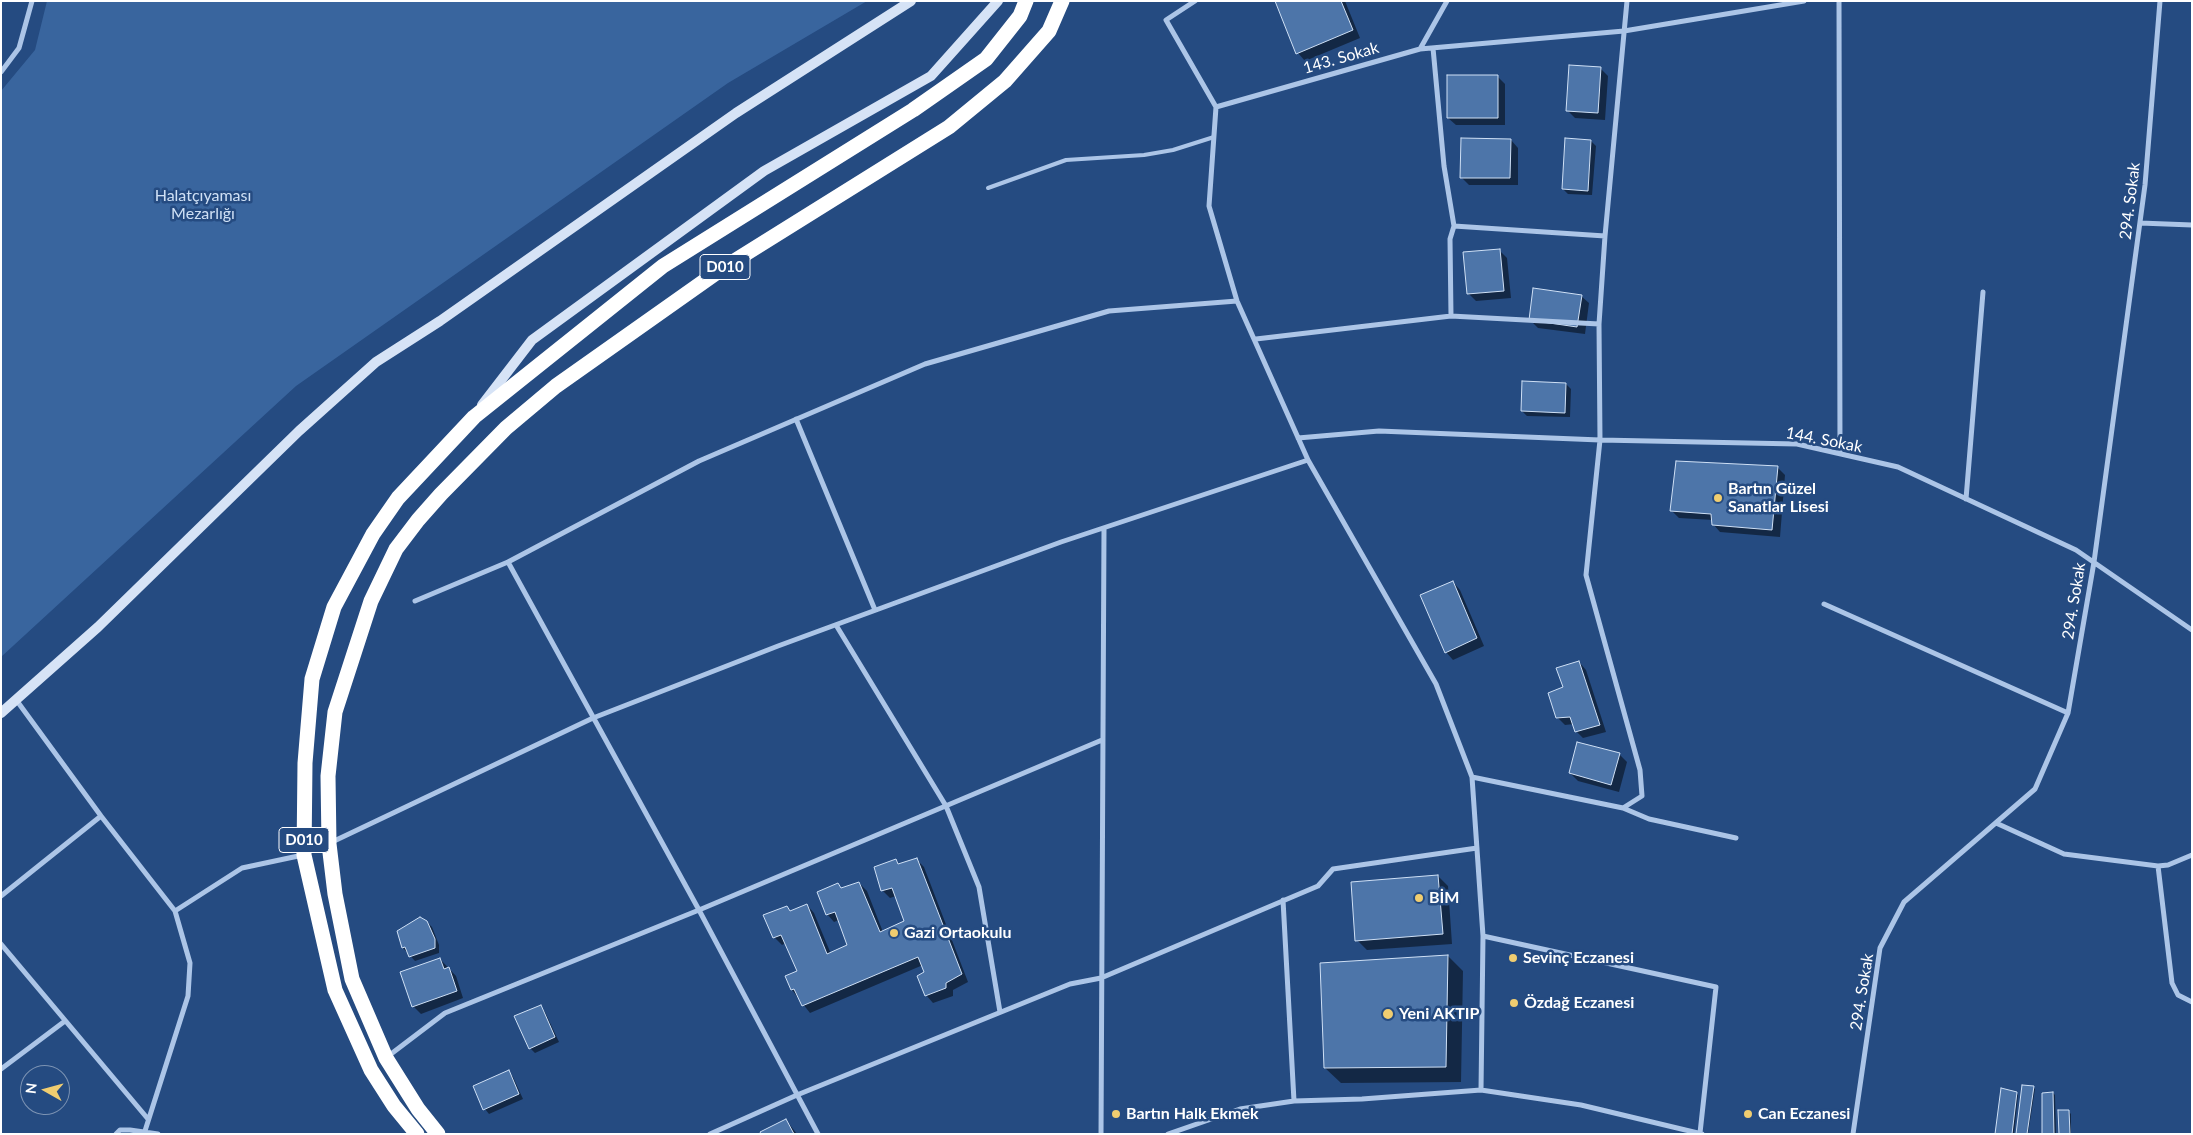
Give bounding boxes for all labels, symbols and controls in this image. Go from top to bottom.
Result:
street label: 143. Sokak [1301,38,1381,78]
street label: 294. Sokak [2116,161,2144,241]
park label: Halatçıyaması Mezarlığı [155,186,251,224]
road number: D010 [700,254,750,280]
street label: 144. Sokak [1784,423,1864,457]
place label: Bartın Güzel Sanatlar Lisesi [1728,479,1829,517]
marker: Bartın Güzel Sanatlar Lisesi [1712,492,1724,504]
street label: 294. Sokak [2058,561,2090,641]
road number: D010 [279,828,329,852]
place label: BİM [1429,888,1459,908]
marker: BİM [1413,892,1425,904]
place label: Gazi Ortaokulu [904,923,1012,943]
marker: Gazi Ortaokulu [888,927,900,939]
place label: Sevinç Eczanesi [1523,948,1634,968]
marker: Sevinç Eczanesi [1507,952,1519,964]
street label: 294. Sokak [1846,952,1878,1032]
place label: Özdağ Eczanesi [1524,993,1634,1013]
marker: Özdağ Eczanesi [1508,997,1520,1009]
place label: Yeni AKTIP [1399,1004,1479,1024]
marker: Yeni AKTIP [1381,1007,1395,1021]
north arrow [20,1065,70,1115]
text: N [22,1082,40,1095]
place label: Bartın Halk Ekmek [1126,1104,1259,1124]
place label: Can Eczanesi [1758,1104,1850,1124]
marker: Bartın Halk Ekmek [1110,1108,1122,1120]
marker: Can Eczanesi [1742,1108,1754,1120]

